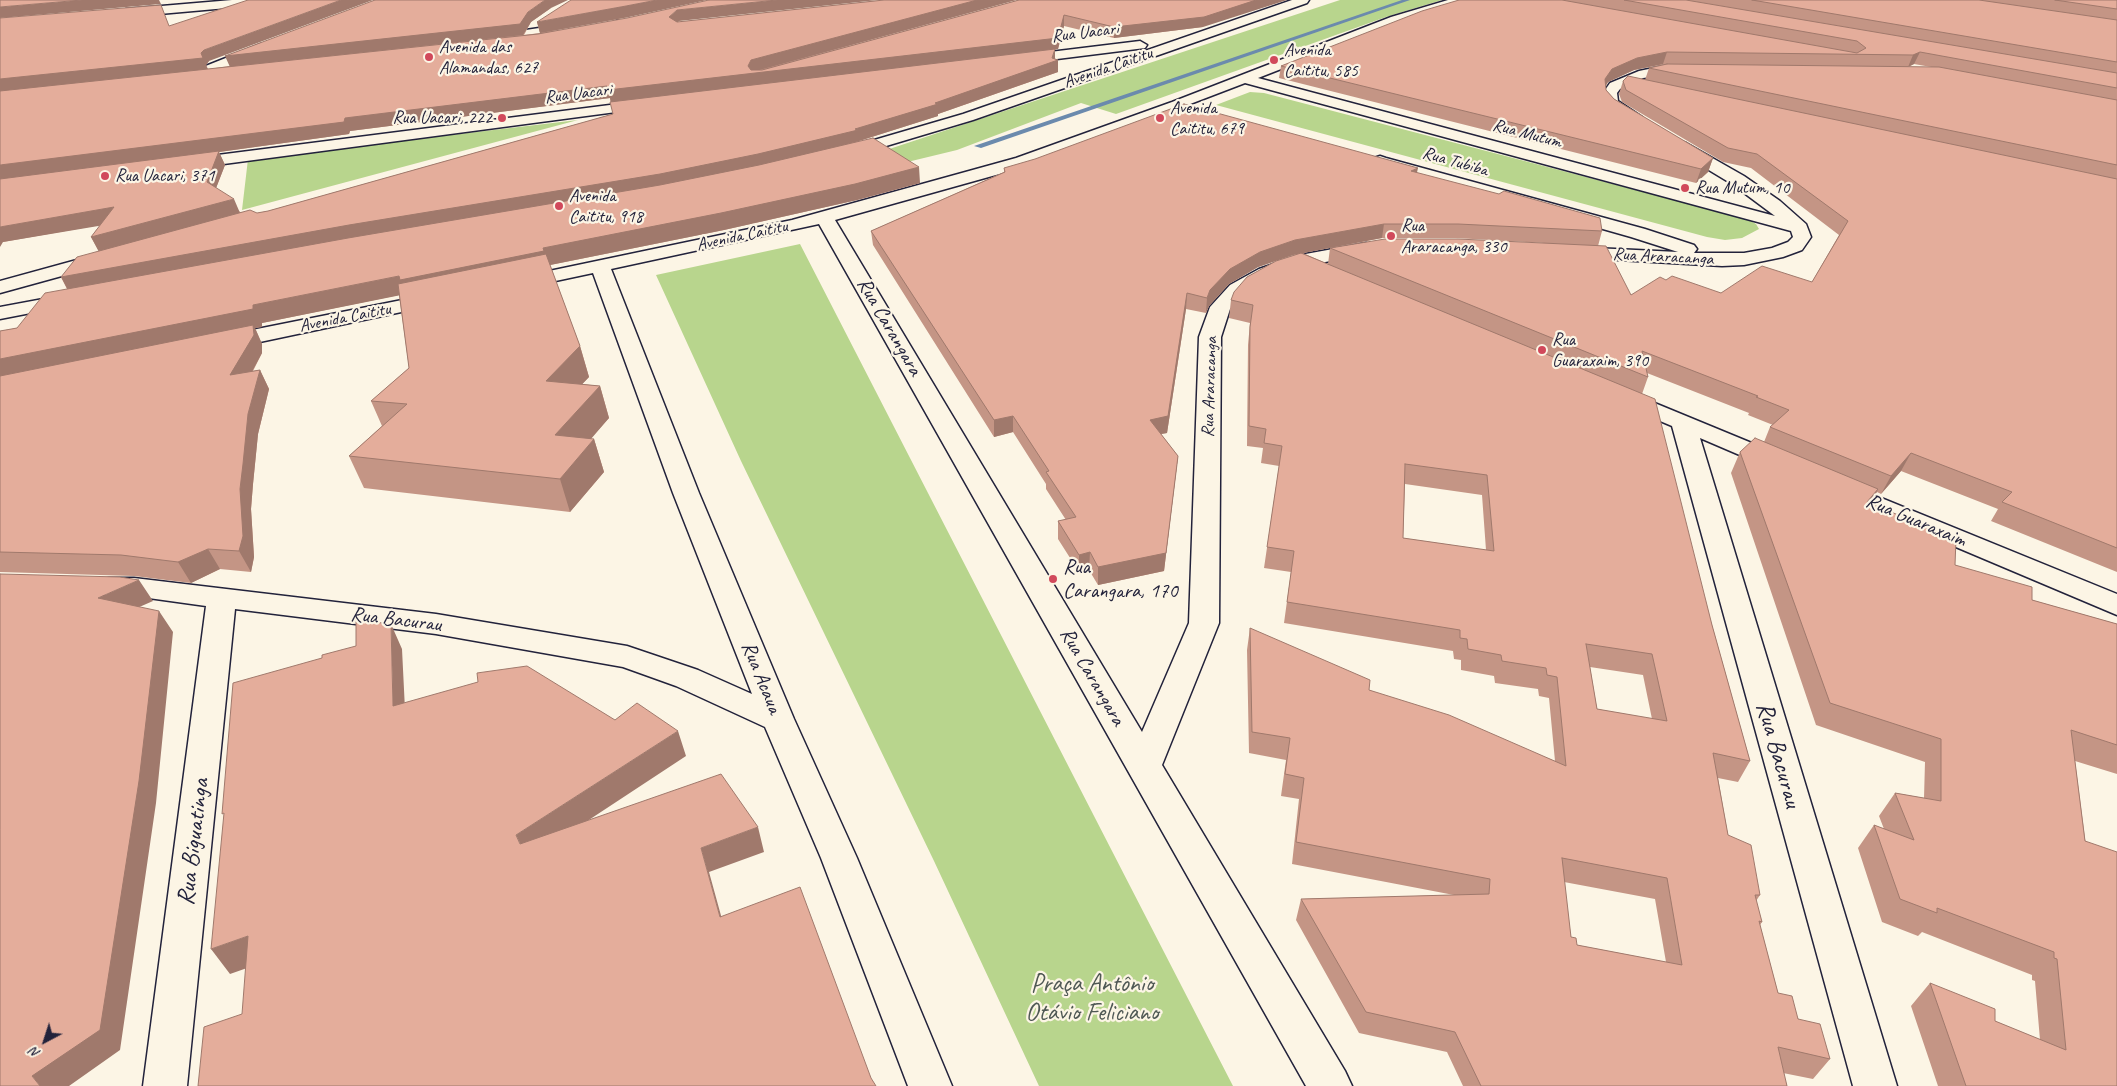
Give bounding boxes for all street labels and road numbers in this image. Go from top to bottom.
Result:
street label: Rua Uacari [1050,18,1120,48]
street label: Avenida Caititu [1061,43,1155,93]
street label: Rua Uacari [543,79,613,109]
street label: Rua Mutum [1490,114,1564,154]
street label: Rua Tubiba [1420,142,1490,182]
street label: Avenida Caititu [694,216,790,256]
street label: Rua Araracanga [1612,244,1714,270]
street label: Rua Carangara [851,273,927,381]
street label: Avenida Caititu [297,299,393,337]
street label: Rua Araracanga [1197,336,1223,438]
street label: Rua Guaraxaim [1862,489,1970,553]
street label: Rua Bacurau [349,602,443,638]
street label: Rua Carangara [1054,623,1130,731]
street label: Rua Acaua [735,638,787,718]
street label: Rua Bacurau [1749,699,1807,811]
street label: Rua Biguatinga [171,777,217,907]

